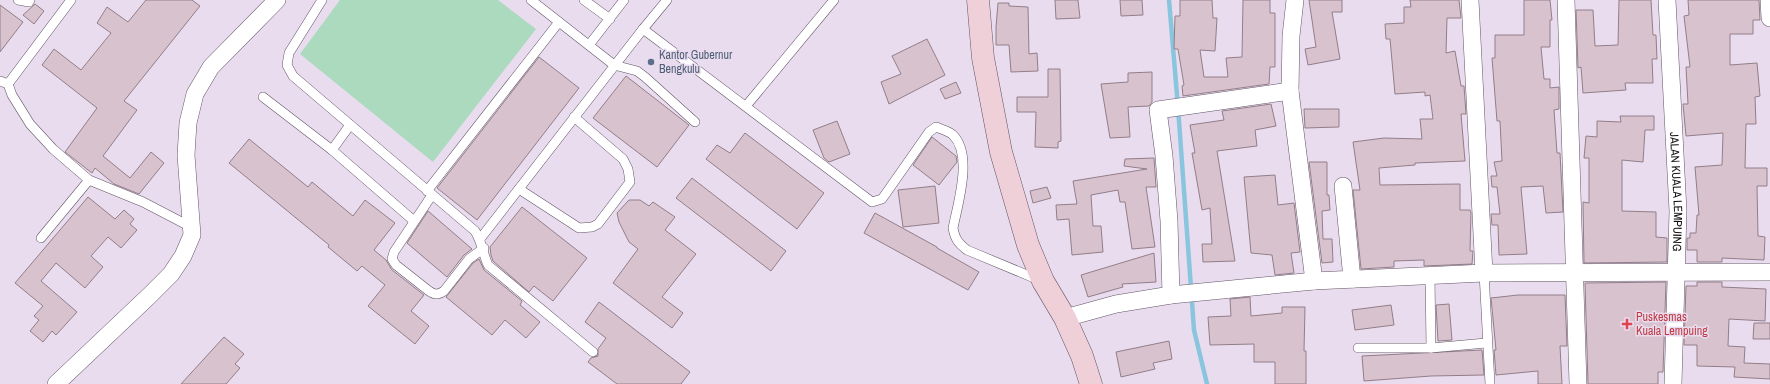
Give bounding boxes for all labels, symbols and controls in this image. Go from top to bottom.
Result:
place label: Kantor Gubernur Bengkulu [659,47,733,77]
marker: Kantor Gubernur Bengkulu [646,57,656,67]
street label: JALAN KUALA LEMPUING [1666,132,1686,252]
place label: Puskesmas Kuala Lempuing [1636,309,1708,339]
marker: Puskesmas Kuala Lempuing [1621,318,1633,330]

